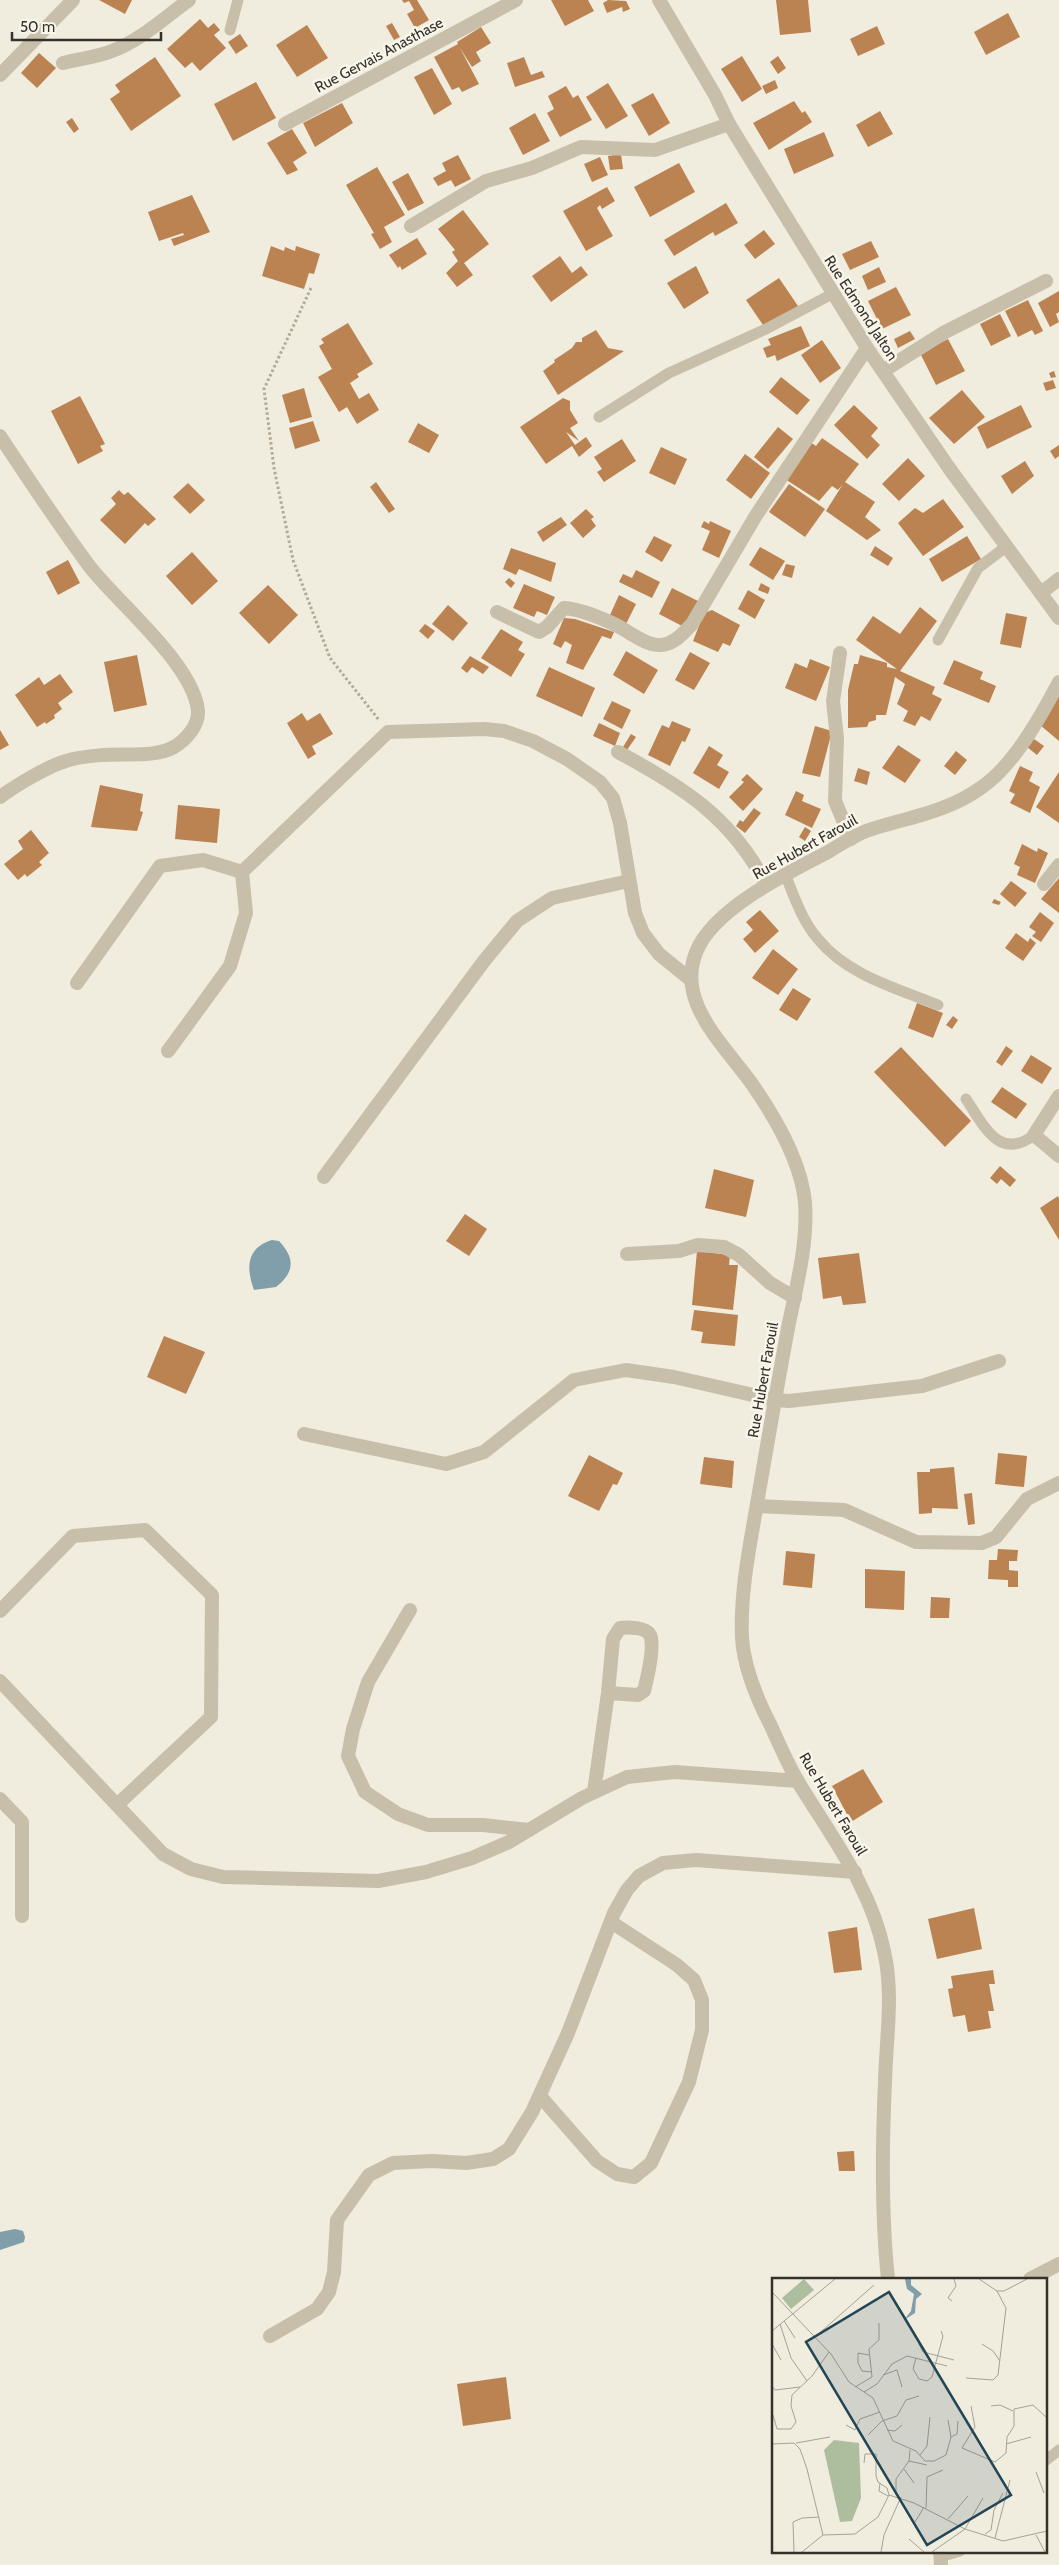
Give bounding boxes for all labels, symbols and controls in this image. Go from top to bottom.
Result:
scale bar [12,10,161,42]
street label: Rue Gervais Anasthase [312,13,447,96]
text: 50 m [20,18,55,36]
street label: Rue Edmond Jalton [820,252,902,364]
street label: Rue Hubert Farouil [750,811,861,883]
street label: Rue Hubert Farouil [744,1320,782,1439]
street label: Rue Hubert Farouil [795,1749,871,1859]
inset map [772,2278,1046,2552]

